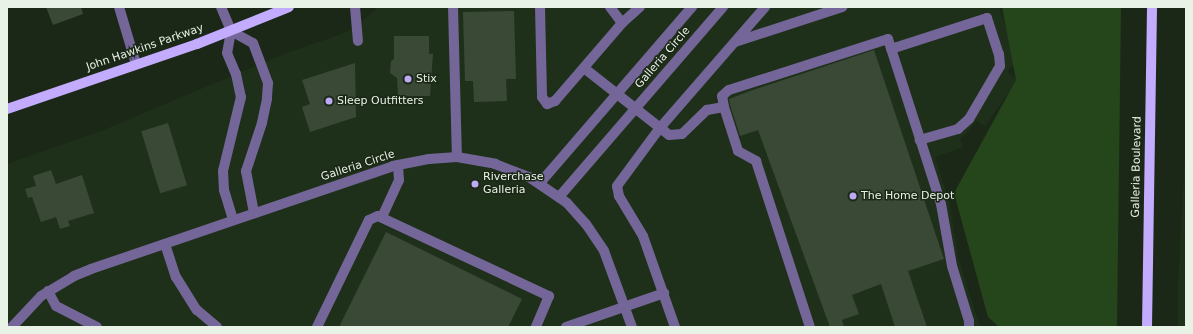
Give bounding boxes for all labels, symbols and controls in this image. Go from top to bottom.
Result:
street label: John Hawkins Parkway [85,22,205,74]
street label: Galleria Circle [633,25,693,91]
place label: Stix [416,72,437,86]
marker: Stix [403,74,413,84]
place label: Sleep Outfitters [337,94,424,108]
marker: Sleep Outfitters [324,96,334,106]
street label: Galleria Boulevard [1130,116,1144,218]
street label: Galleria Circle [319,148,397,184]
place label: Riverchase Galleria [483,171,544,197]
marker: Riverchase Galleria [470,179,480,189]
place label: The Home Depot [861,189,954,203]
marker: The Home Depot [848,191,858,201]

